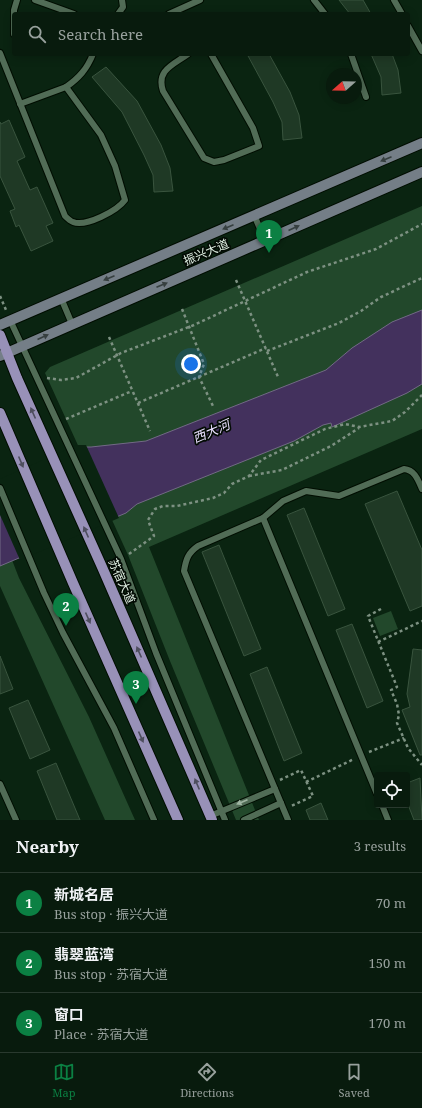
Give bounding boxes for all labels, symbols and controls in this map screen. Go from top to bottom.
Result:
search box [12,12,410,56]
icon: search [26,23,48,45]
text: Search here [58,24,143,44]
north arrow [326,68,362,104]
one-way arrow [380,156,392,162]
pin: 1 [256,220,282,253]
one-way arrow [222,224,234,230]
one-way arrow [288,225,300,231]
street label: 振兴大道 [181,235,231,269]
one-way arrow [103,275,114,281]
one-way arrow [156,282,168,288]
one-way arrow [37,334,48,340]
your location [181,354,201,374]
one-way arrow [30,407,36,419]
water label: 西大河 [190,414,235,447]
one-way arrow [18,456,24,467]
one-way arrow [83,526,89,537]
street label: 苏宿大道 [104,556,140,606]
pin: 2 [53,593,79,626]
one-way arrow [86,613,92,625]
one-way arrow [136,646,142,658]
pin: 3 [123,671,149,704]
one-way arrow [138,732,144,743]
map controls [374,772,410,808]
button: locate [374,772,410,808]
one-way arrow [193,778,200,790]
one-way arrow [236,800,248,806]
text: Nearby [16,835,79,858]
text: 3 results [354,837,406,855]
text: 新城名居 [54,884,114,904]
text: 1 [25,894,33,912]
text: 70 m [376,894,406,912]
text: Bus stop · 振兴大道 [54,905,168,923]
text: 翡翠蓝湾 [54,944,114,964]
text: 2 [25,954,33,972]
text: 150 m [369,954,406,972]
text: Bus stop · 苏宿大道 [54,965,168,983]
text: 窗口 [54,1004,84,1024]
text: 3 [25,1014,33,1032]
text: 170 m [369,1014,406,1032]
text: Place · 苏宿大道 [54,1025,149,1043]
tab: Map [52,1061,76,1100]
tab: Directions [180,1061,234,1100]
tab: Saved [339,1061,370,1100]

